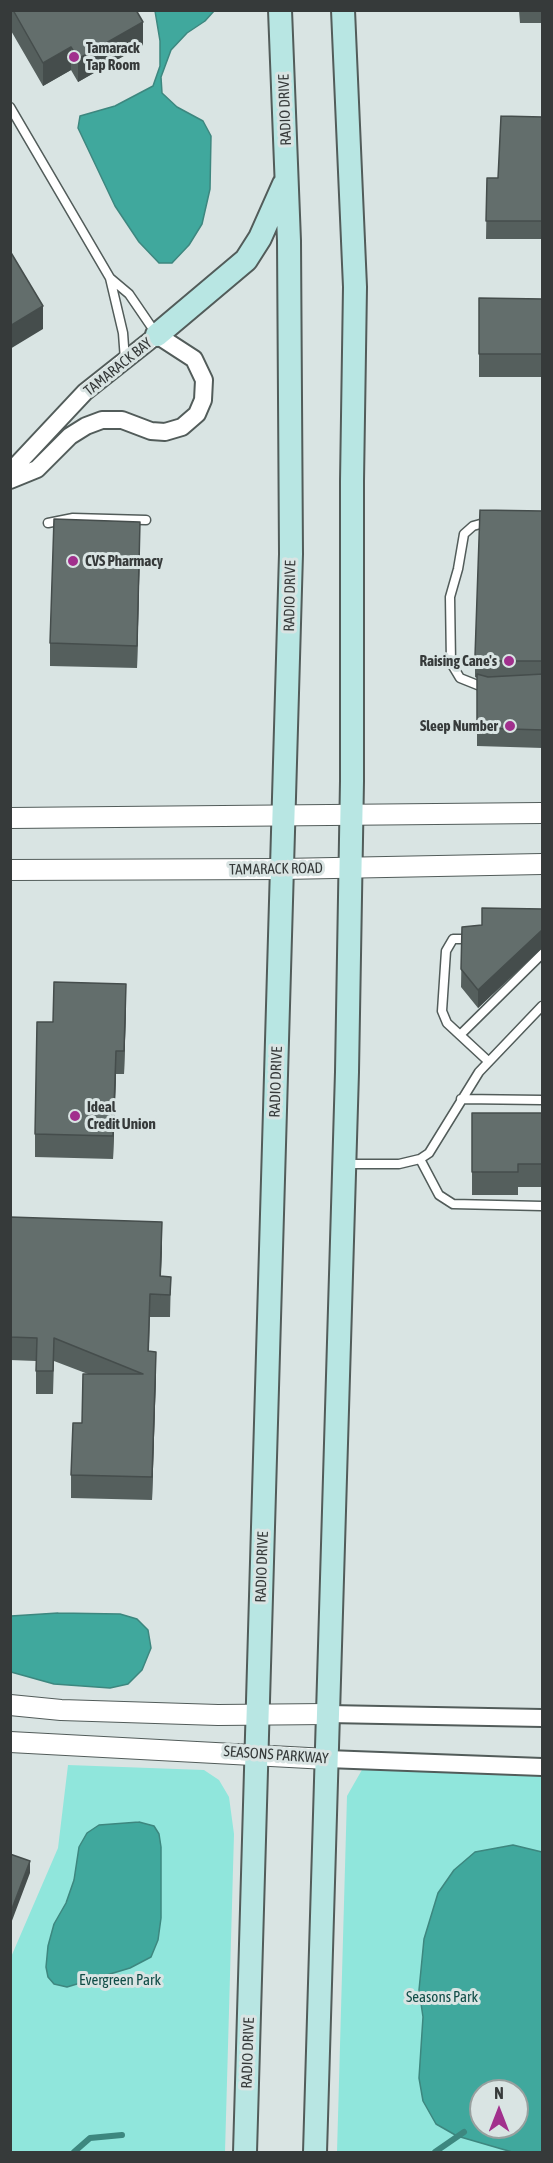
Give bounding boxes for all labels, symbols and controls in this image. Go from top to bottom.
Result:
place label: Tamarack Tap Room [86,39,140,74]
marker: Tamarack Tap Room [67,50,81,64]
street label: RADIO DRIVE [275,74,295,146]
street label: TAMARACK BAY [80,334,156,400]
place label: CVS Pharmacy [85,552,163,570]
marker: CVS Pharmacy [66,554,80,568]
street label: RADIO DRIVE [280,560,300,632]
place label: Raising Cane's [419,652,497,670]
marker: Raising Cane's [502,654,516,668]
place label: Sleep Number [420,717,498,735]
marker: Sleep Number [503,719,517,733]
street label: TAMARACK ROAD [229,859,323,879]
street label: RADIO DRIVE [266,1046,286,1118]
place label: Ideal Credit Union [87,1098,156,1133]
marker: Ideal Credit Union [68,1109,82,1123]
street label: RADIO DRIVE [252,1531,272,1603]
street label: SEASONS PARKWAY [223,1742,329,1768]
park label: Evergreen Park [79,1971,161,1989]
park label: Seasons Park [406,1988,478,2006]
street label: RADIO DRIVE [238,2017,258,2089]
north arrow [469,2079,529,2139]
text: N [494,2084,504,2102]

